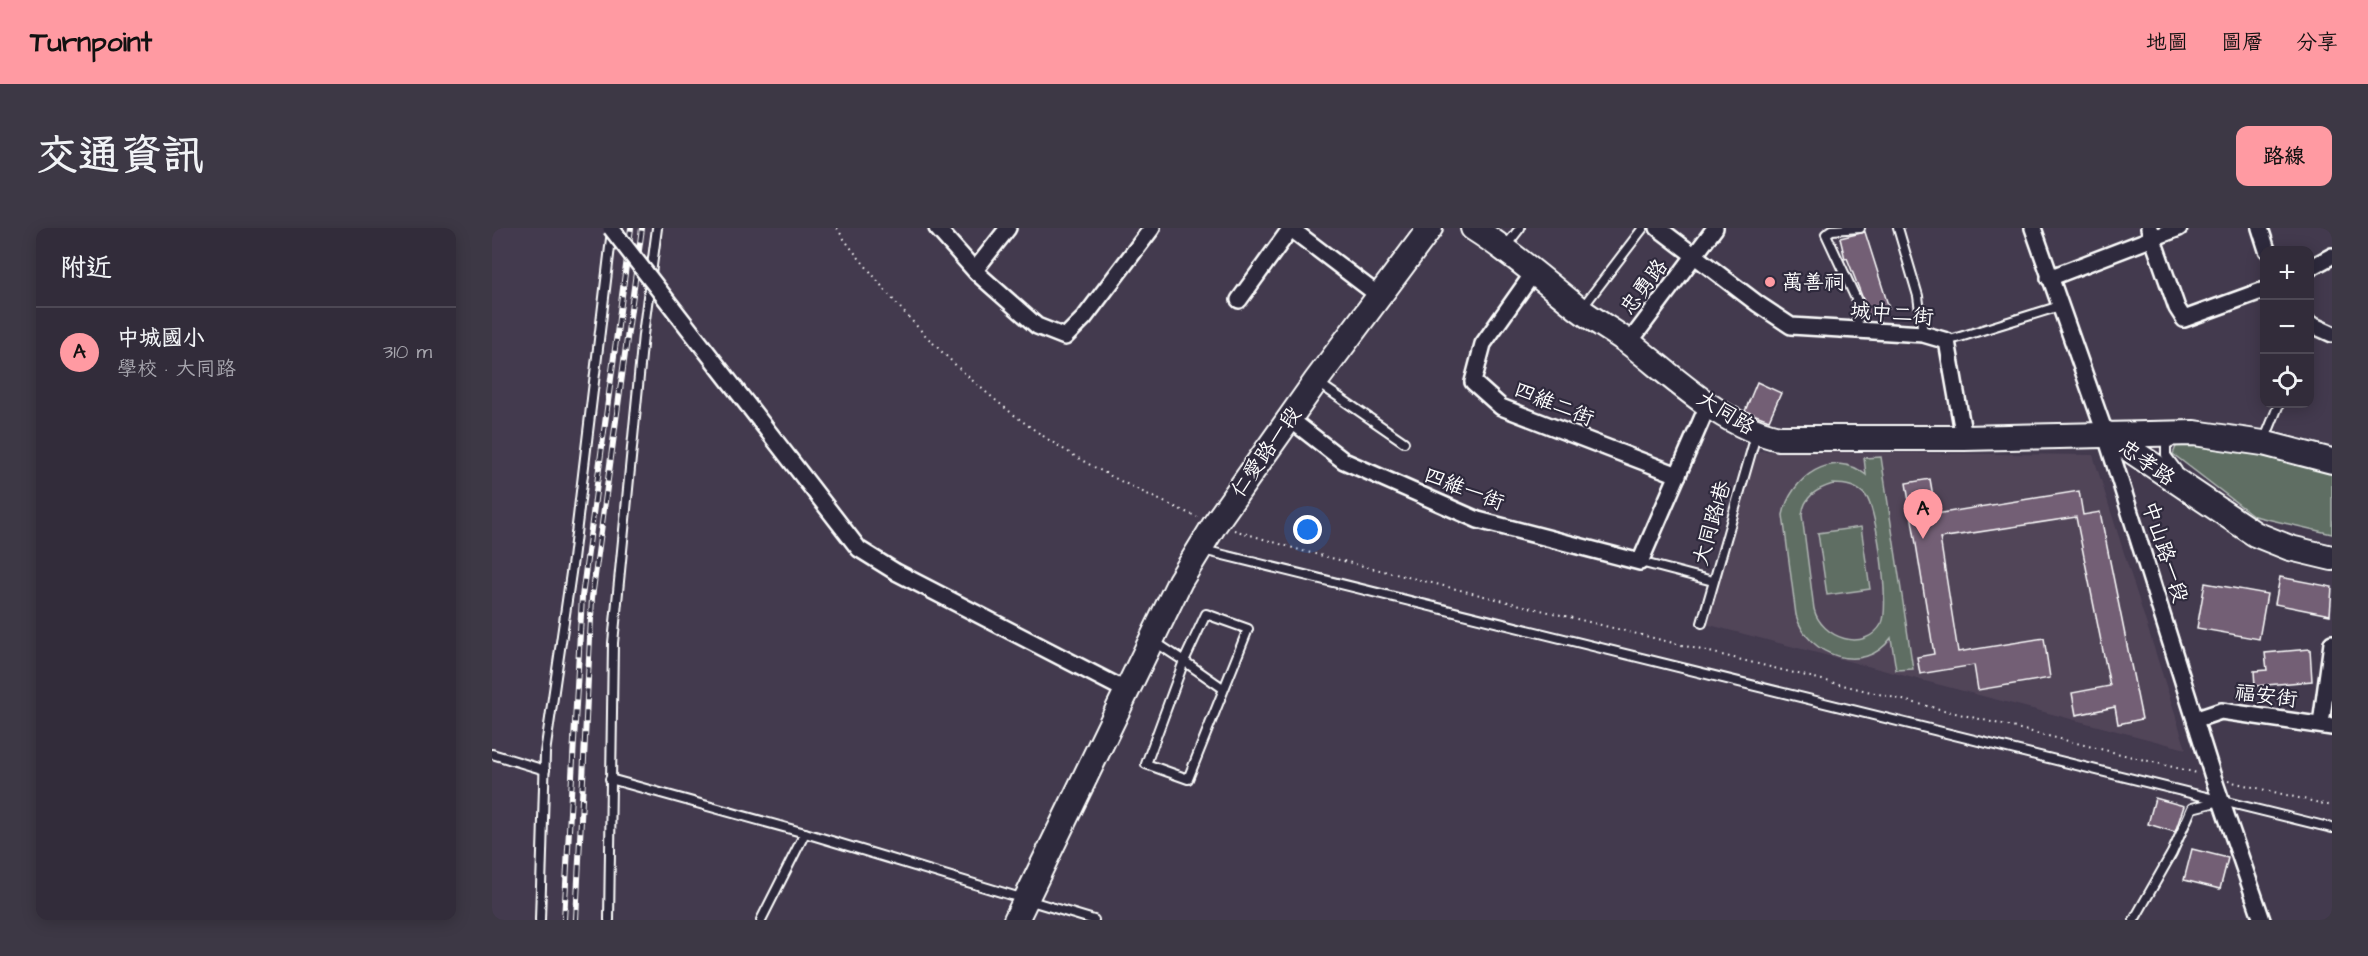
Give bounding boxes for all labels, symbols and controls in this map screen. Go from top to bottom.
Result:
text: Turnpoint [30,23,152,62]
text: 地圖 [2146,28,2188,57]
text: 圖層 [2221,28,2263,57]
text: 分享 [2296,28,2338,57]
button: 路線 [2236,126,2332,186]
text: 交通資訊 [36,128,204,186]
map controls [2260,246,2314,408]
button: + [2260,246,2314,300]
text: 附近 [60,250,112,286]
street label: 忠勇路 [1613,253,1675,321]
place label: 萬善祠 [1782,268,1845,297]
marker: 萬善祠 [1763,275,1777,289]
street label: 城中二街 [1849,296,1935,332]
button: − [2260,300,2314,354]
text: 中城國小 [117,323,205,354]
text: A [73,338,86,366]
text: 310 m [383,338,432,366]
button: locate [2260,354,2314,408]
text: 學校 · 大同路 [117,355,236,383]
street label: 四維二街 [1510,375,1598,433]
street label: 大同路 [1692,384,1760,442]
street label: 仁愛路一段 [1224,401,1308,503]
street label: 忠孝路 [2113,433,2181,493]
street label: 四維一街 [1420,460,1508,518]
street label: 大同路1巷 [1686,477,1738,569]
pin: A [1904,490,1942,539]
street label: 中山路一段 [2135,498,2195,606]
your location [1293,515,1322,544]
street label: 福安街 [2233,678,2299,714]

